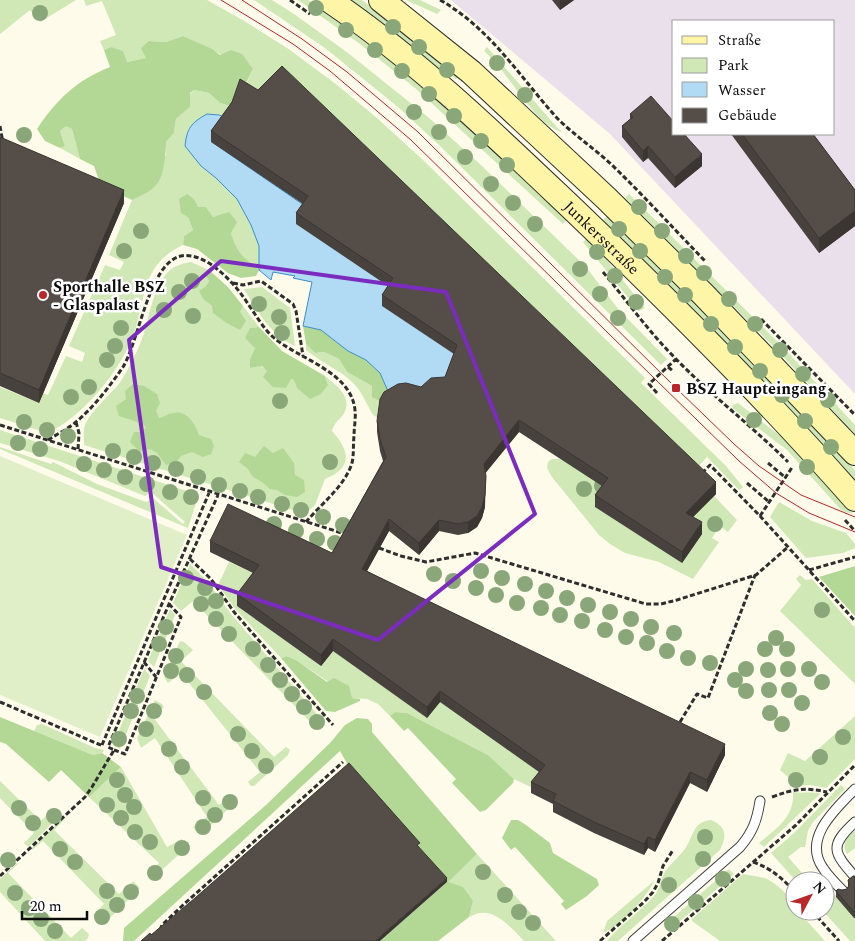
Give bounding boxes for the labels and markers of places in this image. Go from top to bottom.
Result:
place label: Sporthalle BSZ - Glaspalast [53,275,165,317]
marker: Sporthalle BSZ - Glaspalast [37,289,49,301]
place label: BSZ Haupteingang [686,377,826,401]
marker: BSZ Haupteingang [670,382,682,394]

